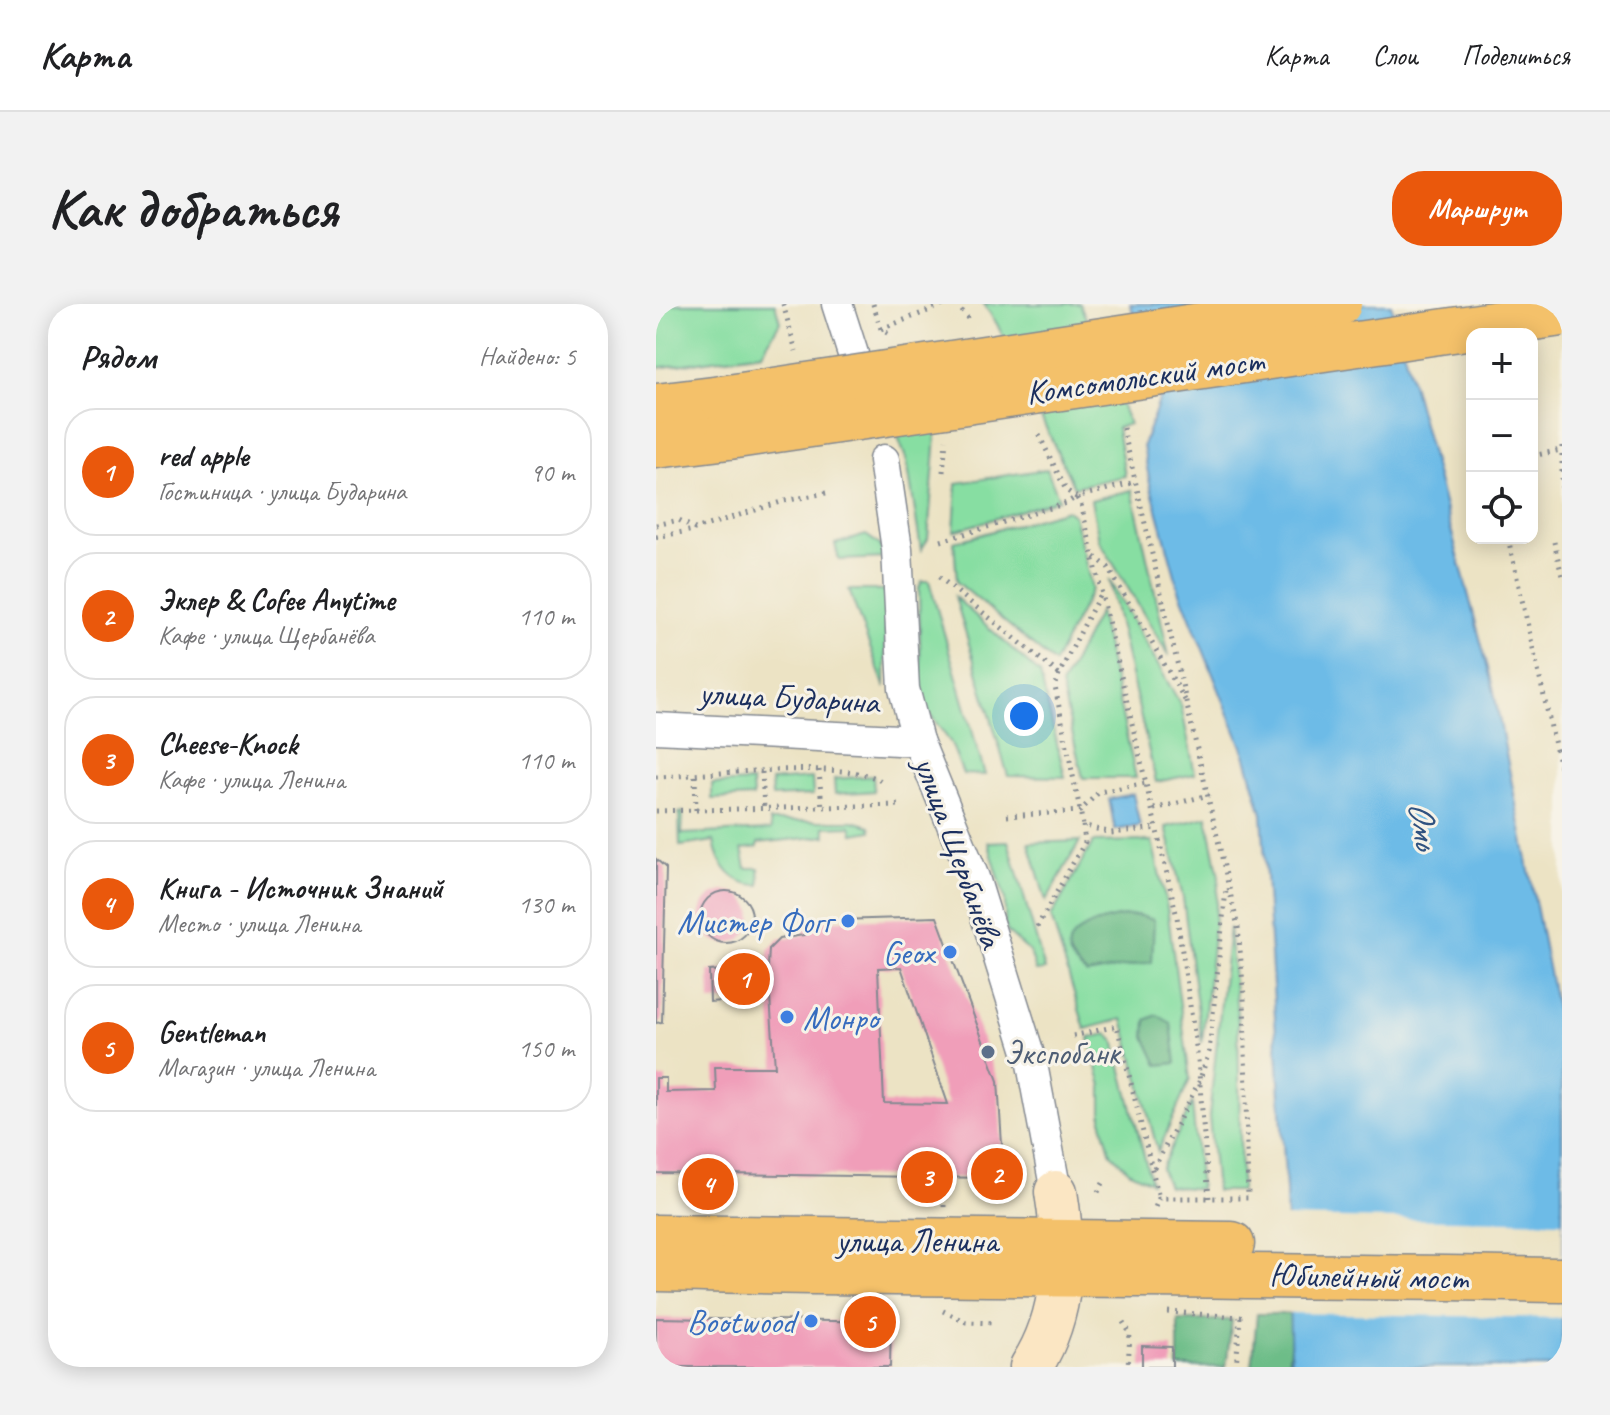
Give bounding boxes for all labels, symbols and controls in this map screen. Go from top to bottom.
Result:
text: Карта [40,32,130,79]
text: Карта [1265,38,1329,73]
text: Слои [1373,38,1418,73]
text: Поделиться [1462,38,1570,73]
button: Маршрут [1392,171,1562,246]
text: Как добраться [48,173,338,244]
map controls [1466,328,1538,544]
button: + [1466,328,1538,400]
text: Рядом [80,335,156,378]
street label: Комсомольский мост [1023,338,1268,414]
text: Найдено: 5 [479,340,576,373]
button: − [1466,400,1538,472]
text: red apple [158,437,248,475]
text: 1 [102,456,114,489]
text: 90 m [530,456,574,489]
button: locate [1466,472,1538,544]
text: Гостиница · улица Бударина [158,475,406,508]
text: Эклер & Cofee Anytime [158,581,395,619]
text: 2 [102,600,114,633]
text: 110 m [518,600,574,633]
text: Кафе · улица Щербанёва [158,619,374,652]
street label: улица Бударина [696,671,882,723]
your location [1004,696,1044,736]
text: Cheese-Knock [158,725,298,763]
text: 3 [102,744,114,777]
text: 110 m [518,744,574,777]
street label: улица Щербанёва [904,749,1014,955]
text: Кафе · улица Ленина [158,763,345,796]
water label: Омь [1398,798,1451,855]
text: Книга - Источник Знаний [158,869,443,907]
text: 4 [102,888,114,921]
text: 130 m [518,888,574,921]
place label: Мистер Фогг [677,900,836,943]
text: Место · улица Ленина [158,907,361,940]
marker: Мистер Фогг [839,912,857,930]
place label: Geox [883,931,936,974]
marker: Geox [941,943,959,961]
pin: 1 [718,949,770,1009]
place label: Монро [803,996,882,1039]
marker: Монро [778,1008,796,1026]
text: Gentleman [158,1013,265,1051]
place label: Экспобанк [1004,1031,1122,1074]
text: 5 [102,1032,114,1065]
text: 150 m [518,1032,574,1065]
marker: Экспобанк [979,1043,997,1061]
text: Магазин · улица Ленина [158,1051,375,1084]
pin: 2 [971,1144,1023,1204]
pin: 3 [901,1147,953,1207]
pin: 4 [682,1154,734,1214]
street label: улица Ленина [834,1219,1001,1262]
street label: Юбилейный мост [1269,1253,1470,1299]
pin: 5 [844,1292,896,1352]
place label: Bootwood [687,1300,800,1343]
marker: Bootwood [802,1312,820,1330]

